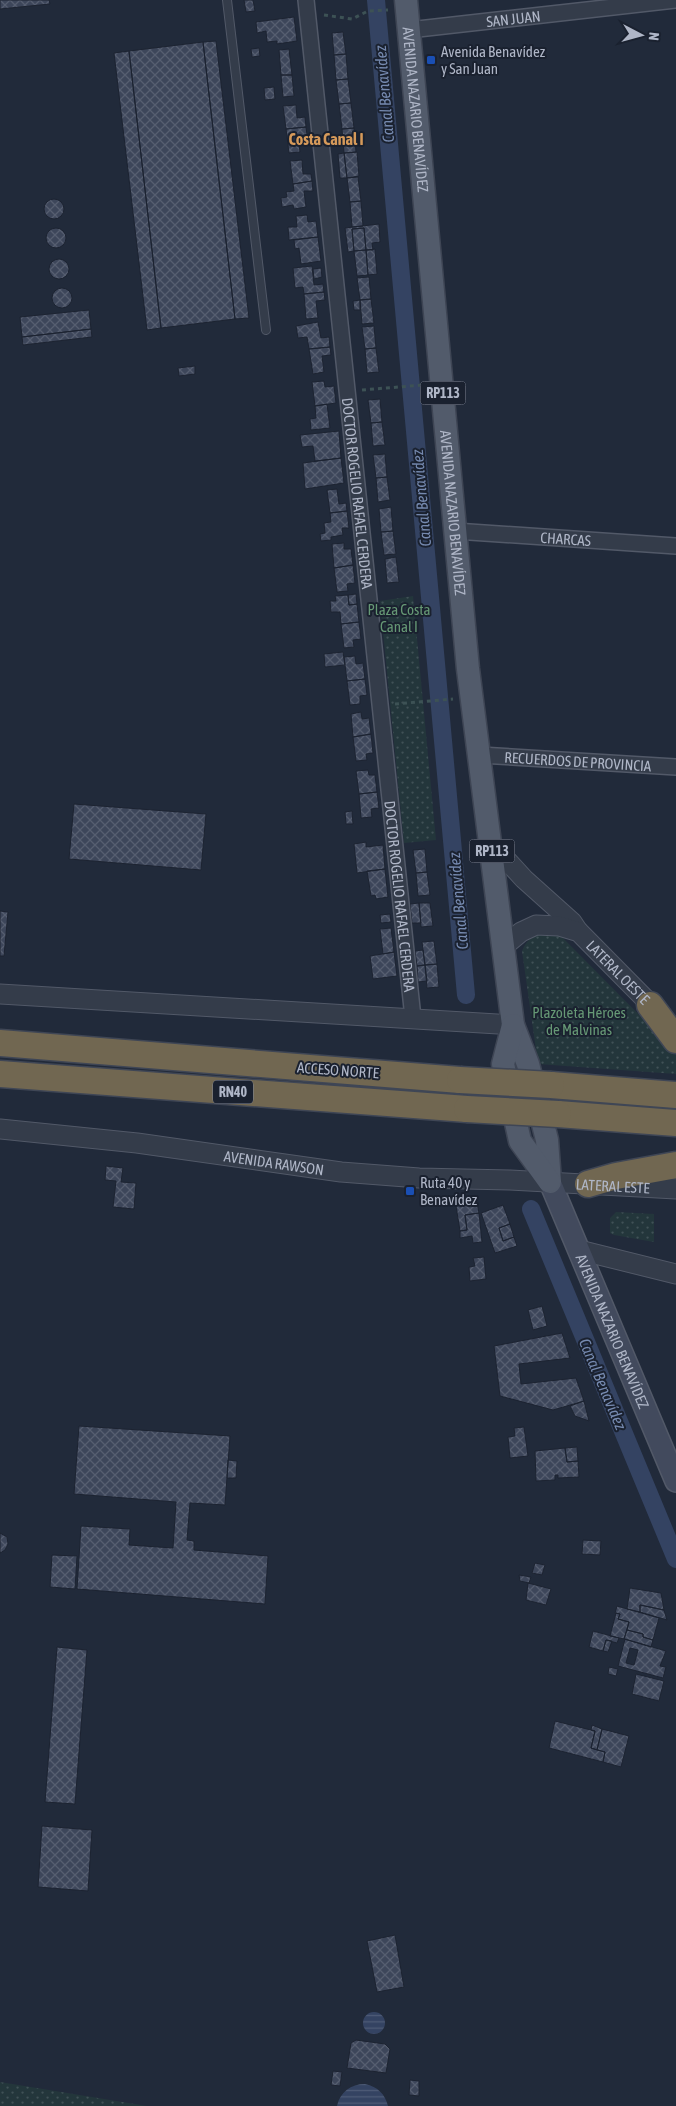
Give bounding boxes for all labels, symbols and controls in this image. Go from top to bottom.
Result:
street label: SAN JUAN [485,7,541,30]
north arrow [616,10,666,60]
street label: AVENIDA NAZARIO BENAVÍDEZ [400,26,432,193]
text: N [646,31,662,41]
place label: Avenida Benavídez y San Juan [441,43,546,77]
water label: Canal Benavídez [371,45,397,143]
marker: Avenida Benavídez y San Juan [425,54,437,66]
district label: Costa Canal I [289,130,363,148]
road number: RP113 [420,382,466,404]
street label: DOCTOR ROGELIO RAFAEL CERDERA [339,397,376,590]
street label: AVENIDA NAZARIO BENAVÍDEZ [437,429,470,596]
water label: Canal Benavídez [408,449,434,547]
street label: CHARCAS [540,528,592,549]
park label: Plaza Costa Canal I [367,601,431,635]
street label: RECUERDOS DE PROVINCIA [504,748,652,774]
street label: DOCTOR ROGELIO RAFAEL CERDERA [382,800,419,993]
road number: RP113 [470,839,514,862]
water label: Canal Benavídez [445,852,471,950]
street label: LATERAL OESTE [583,937,654,1008]
park label: Plazoleta Héroes de Malvinas [532,1004,626,1038]
street label: ACCESO NORTE [296,1059,380,1081]
road number: RN40 [213,1080,253,1104]
street label: AVENIDA RAWSON [223,1147,325,1178]
place label: Ruta 40 y Benavídez [420,1174,478,1208]
street label: LATERAL ESTE [575,1175,651,1196]
marker: Ruta 40 y Benavídez [404,1185,416,1197]
street label: AVENIDA NAZARIO BENAVÍDEZ [573,1251,653,1411]
water label: Canal Benavídez [576,1336,630,1432]

